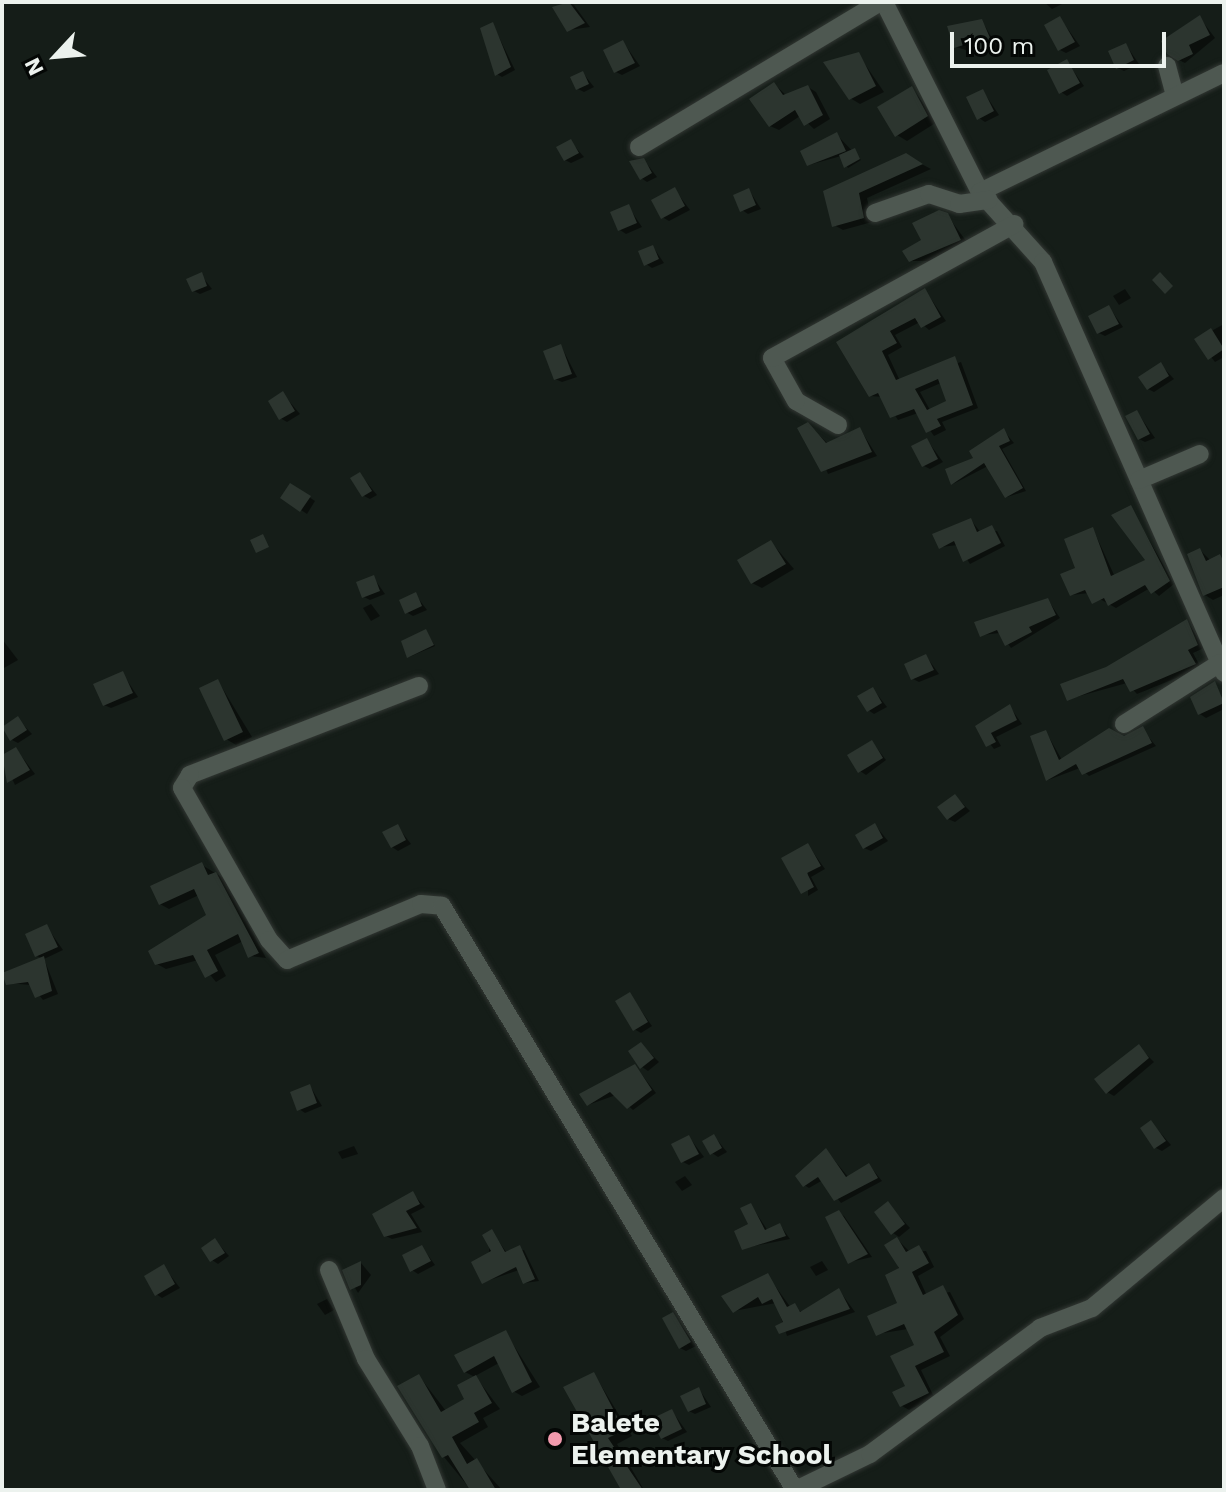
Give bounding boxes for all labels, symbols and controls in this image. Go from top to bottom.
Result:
north arrow [16,16,96,96]
scale bar [954,16,1170,66]
text: 100 m [964,32,1034,60]
text: N [19,54,49,80]
place label: Balete Elementary School [571,1406,832,1472]
marker: Balete Elementary School [546,1430,564,1448]

